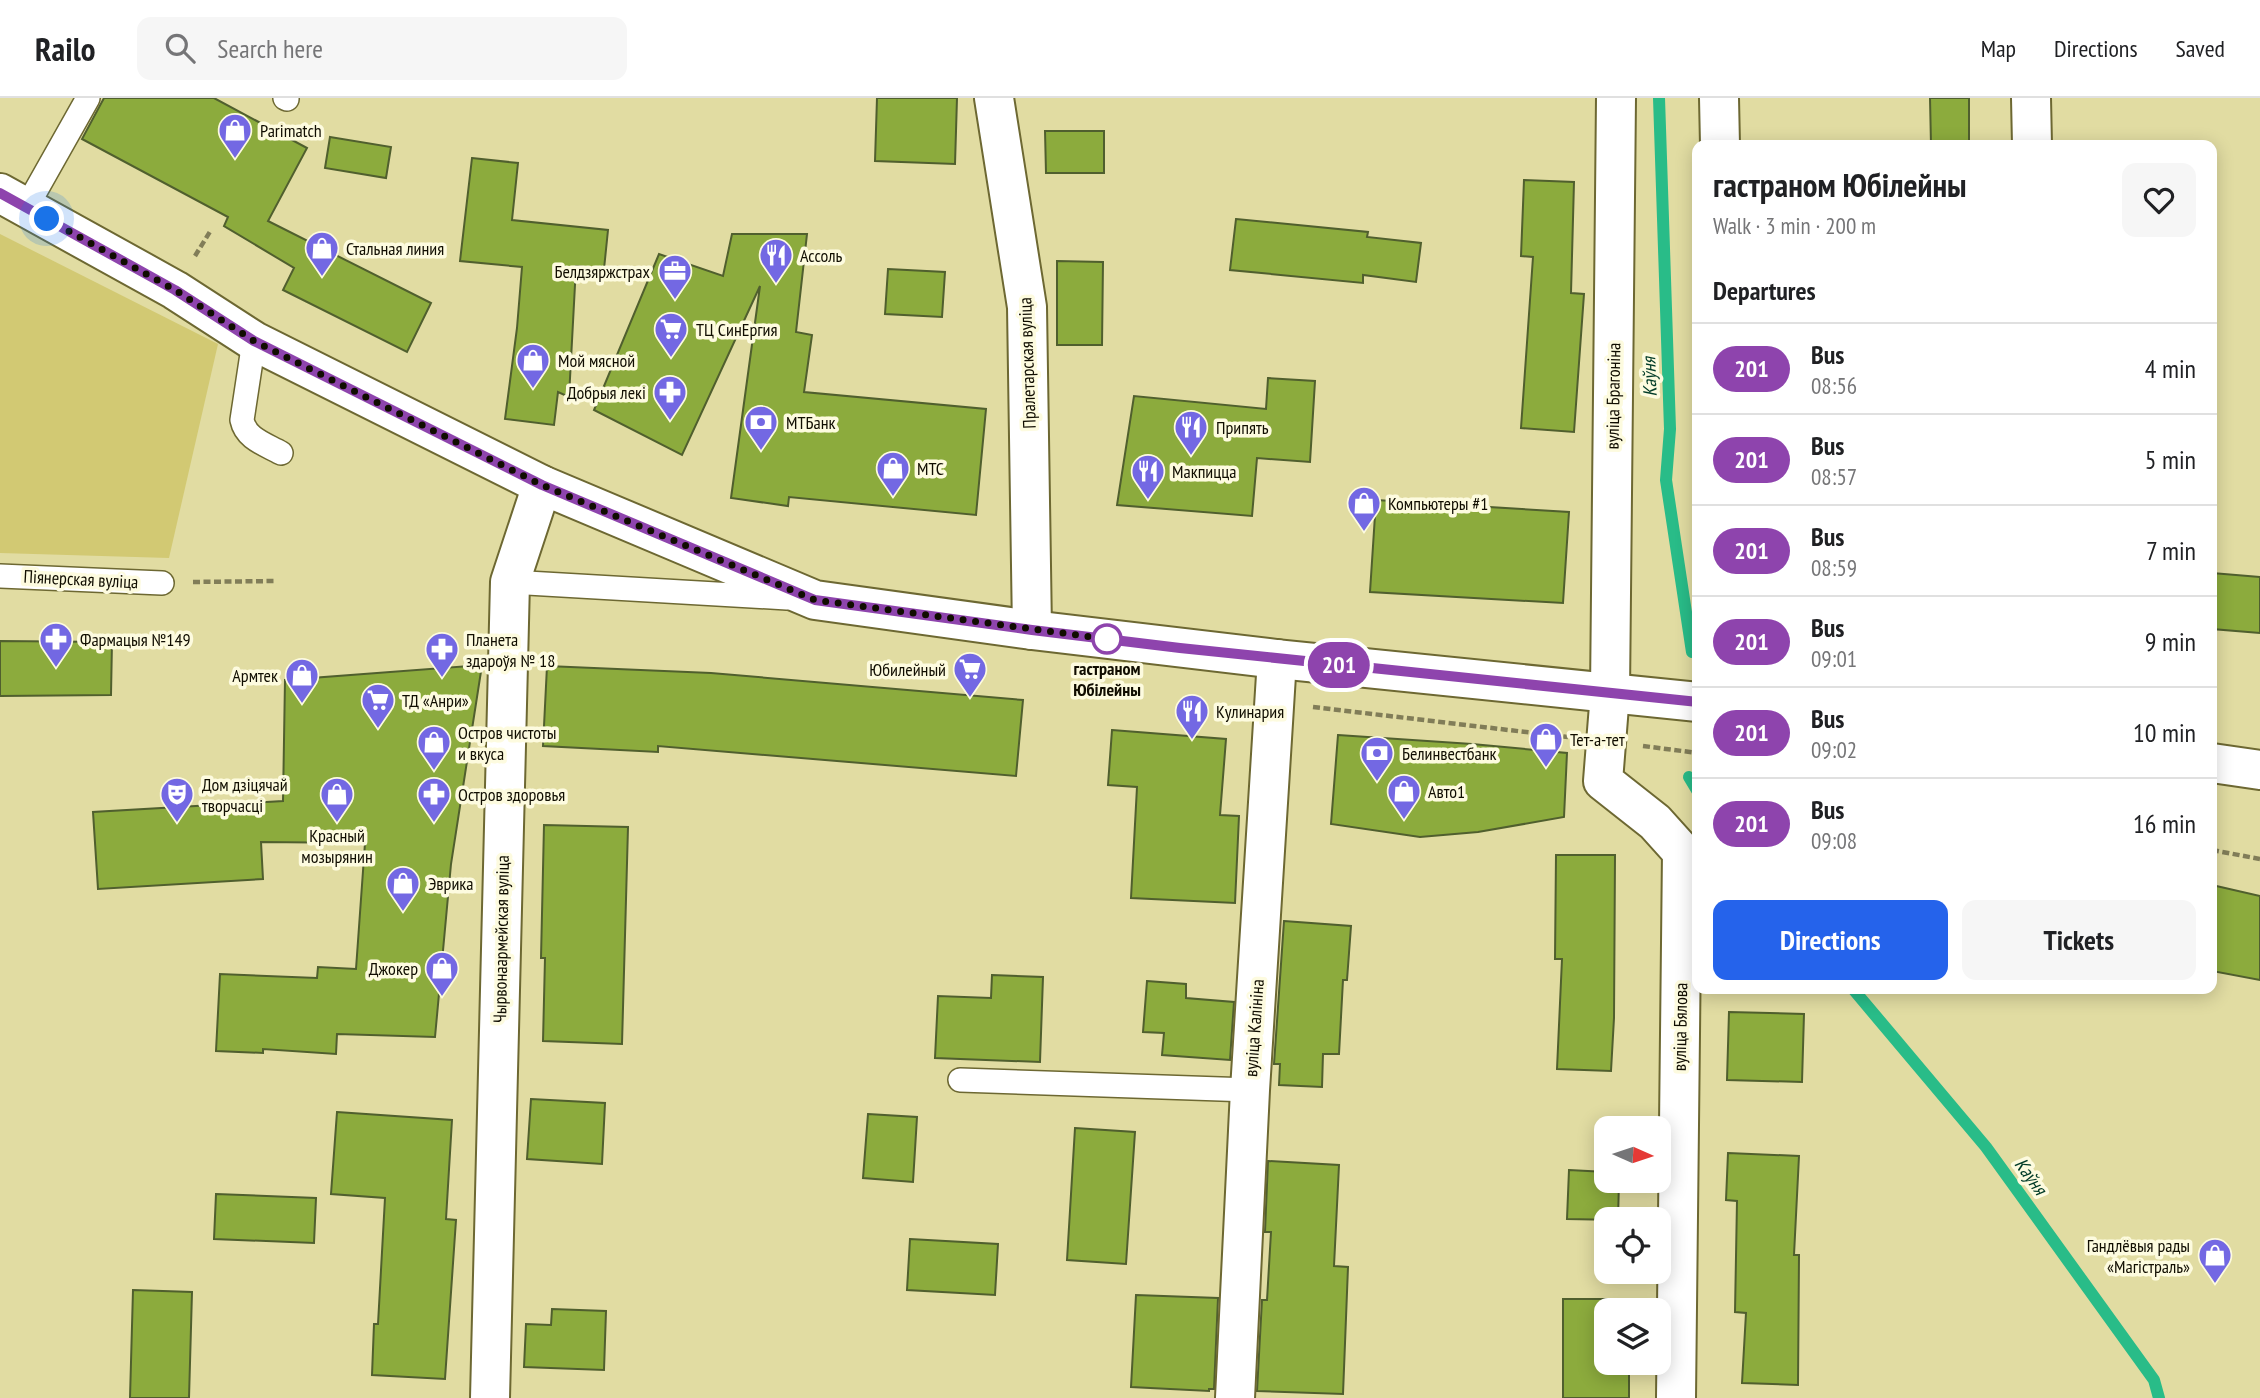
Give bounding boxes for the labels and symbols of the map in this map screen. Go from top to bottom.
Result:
shop icon: Parimatch [216,111,254,160]
place label: Parimatch [260,119,322,142]
your location [29,201,64,236]
shop icon: Стальная линия [303,229,341,278]
restaurant icon: Ассоль [757,236,795,285]
place label: Стальная линия [346,237,444,260]
place label: Ассоль [800,244,843,267]
office icon: Белдзяржстрах [656,252,694,301]
place label: Белдзяржстрах [555,260,651,283]
street label: Пралетарская вуліца [1013,297,1041,429]
supermarket icon: ТЦ СинЕргия [652,310,690,359]
place label: ТЦ СинЕргия [696,318,778,341]
shop icon: Мой мясной [514,341,552,390]
street label: вуліца Брагоніна [1601,342,1625,450]
place label: Мой мясной [558,349,635,372]
water label: Каўня [1636,355,1662,397]
pharmacy icon: Добрыя лекі [651,373,689,422]
place label: Добрыя лекі [567,381,646,404]
bank icon: МТБанк [742,403,780,452]
restaurant icon: Припять [1172,408,1210,457]
place label: МТБанк [786,411,836,434]
place label: Припять [1216,416,1269,439]
shop icon: МТС [874,449,912,498]
restaurant icon: Макпицца [1129,452,1167,501]
place label: МТС [917,457,944,480]
place label: Макпицца [1172,460,1236,483]
shop icon: Компьютеры #1 [1345,484,1383,533]
place label: Компьютеры #1 [1388,492,1488,515]
street label: Піянерская вуліца [23,565,139,593]
pharmacy icon: Фармацыя №149 [37,620,75,669]
marker: гастраном Юбілейны [1092,624,1122,654]
place label: Фармацыя №149 [80,628,191,651]
place label: Планета здароўя № 18 [466,628,555,672]
pharmacy icon: Планета здароўя № 18 [423,630,461,679]
line badge: 201 [1299,642,1379,688]
supermarket icon: Юбилейный [951,650,989,699]
shop icon: Армтек [283,656,321,705]
place label: гастраном Юбілейны [1073,657,1141,701]
place label: Юбилейный [869,658,946,681]
place label: Армтек [232,664,278,687]
supermarket icon: ТД «Анри» [359,681,397,730]
place label: ТД «Анри» [402,689,469,712]
restaurant icon: Кулинария [1173,692,1211,741]
place label: Кулинария [1216,700,1284,723]
shop icon: Тет-а-тет [1527,720,1565,769]
place label: Остров чистоты и вкуса [458,721,556,765]
shop icon: Остров чистоты и вкуса [415,723,453,772]
place label: Тет-а-тет [1570,728,1625,751]
bank icon: Белинвестбанк [1358,734,1396,783]
place label: Белинвестбанк [1402,742,1497,765]
shop icon: Авто1 [1385,772,1423,821]
place label: Дом дзіцячай творчасці [202,773,288,817]
theatre icon: Дом дзіцячай творчасці [158,775,196,824]
shop icon: Красный мозырянин [318,775,356,824]
pharmacy icon: Остров здоровья [415,775,453,824]
place label: Авто1 [1428,780,1465,803]
place label: Остров здоровья [458,783,565,806]
place label: Красный мозырянин [301,824,373,868]
street label: Чырвонаармейская вуліца [488,855,514,1023]
shop icon: Эврика [384,864,422,913]
place label: Эврика [428,872,474,895]
shop icon: Джокер [423,949,461,998]
place label: Джокер [369,957,418,980]
street label: вуліца Калініна [1239,978,1269,1078]
street label: вуліца Бялова [1668,983,1692,1071]
north arrow [1594,1116,1671,1194]
water label: Каўня [2010,1153,2053,1200]
place label: Гандлёвыя рады «Магістраль» [2087,1234,2190,1278]
shop icon: Гандлёвыя рады «Магістраль» [2196,1236,2234,1285]

